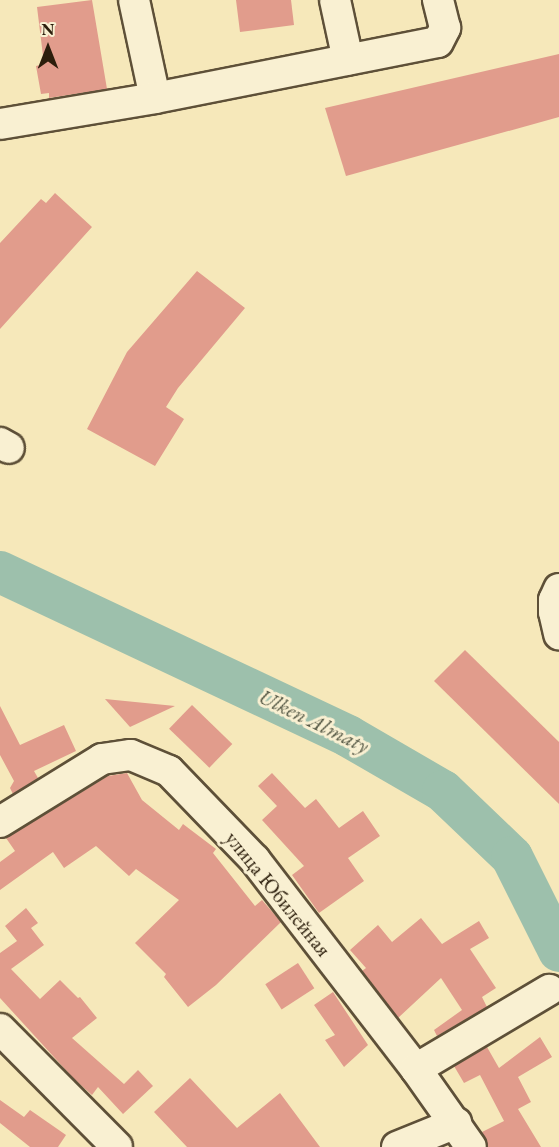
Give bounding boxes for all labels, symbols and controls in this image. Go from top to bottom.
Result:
north arrow [18,18,78,78]
text: N [42,19,54,40]
water label: Ulken Almaty [255,683,373,759]
street label: улица Юбилейная [220,826,336,962]

